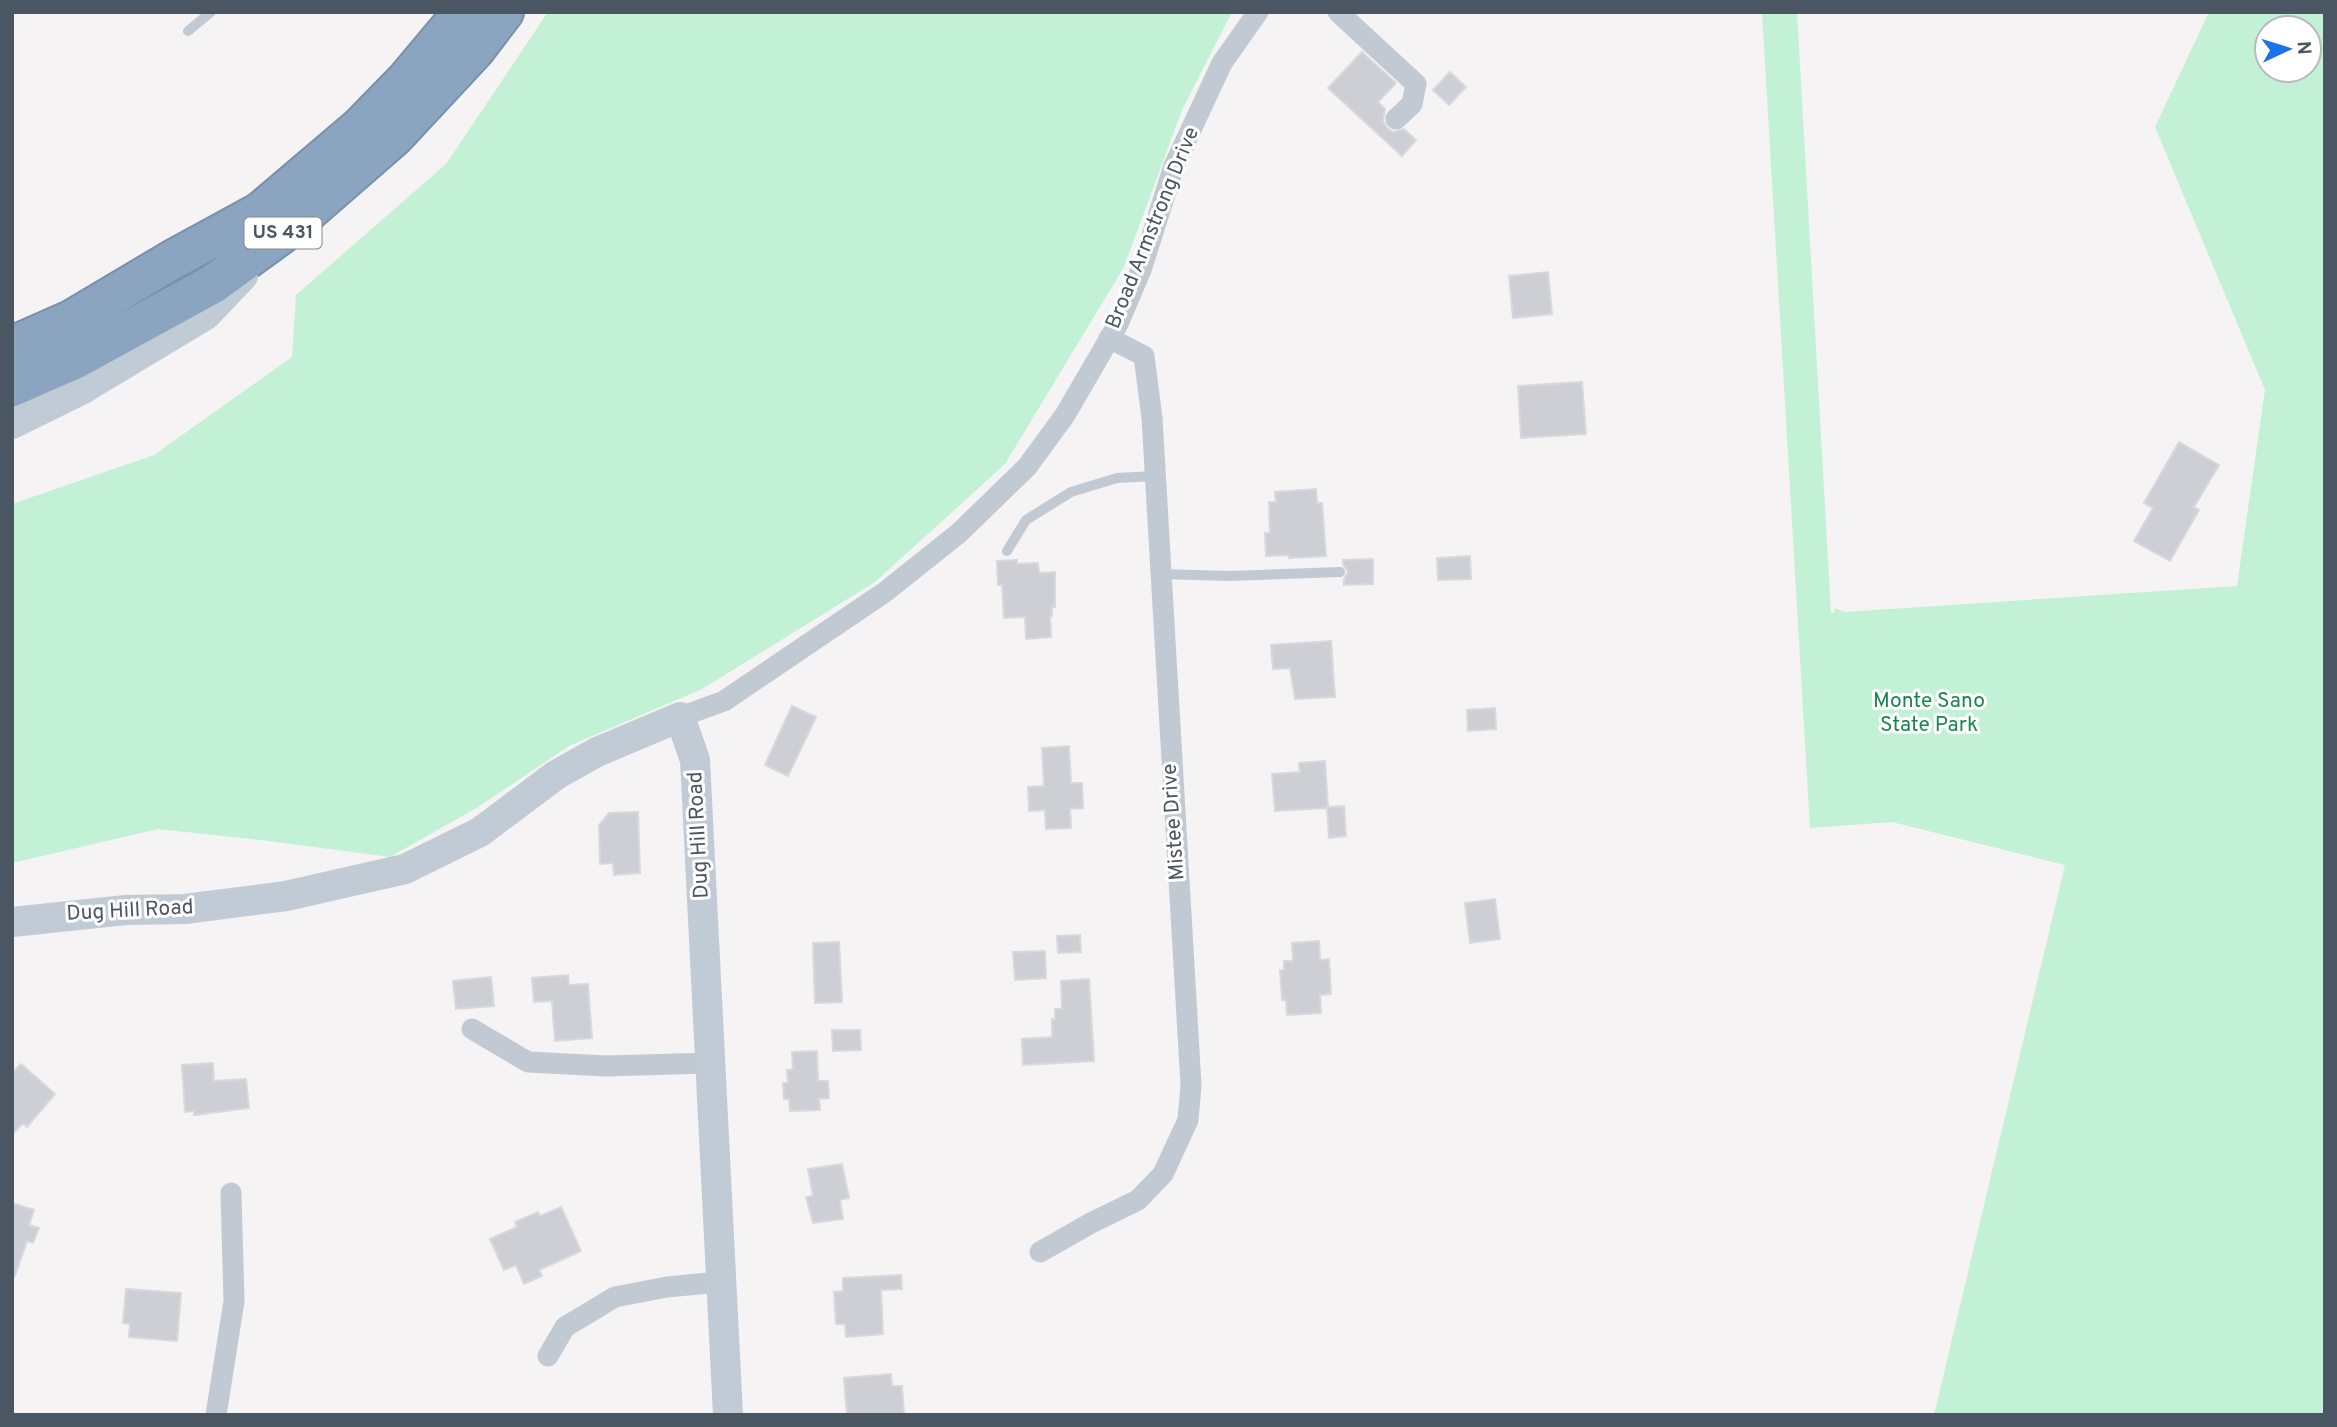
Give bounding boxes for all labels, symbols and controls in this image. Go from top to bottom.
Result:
north arrow [2253,14,2323,84]
text: N [2291,40,2315,56]
street label: Broad Armstrong Drive [1100,123,1206,333]
road number: US 431 [244,218,322,248]
park label: Monte Sano State Park [1873,688,1985,739]
street label: Mistee Drive [1156,763,1192,881]
street label: Dug Hill Road [682,771,716,899]
street label: Dug Hill Road [66,894,194,928]

